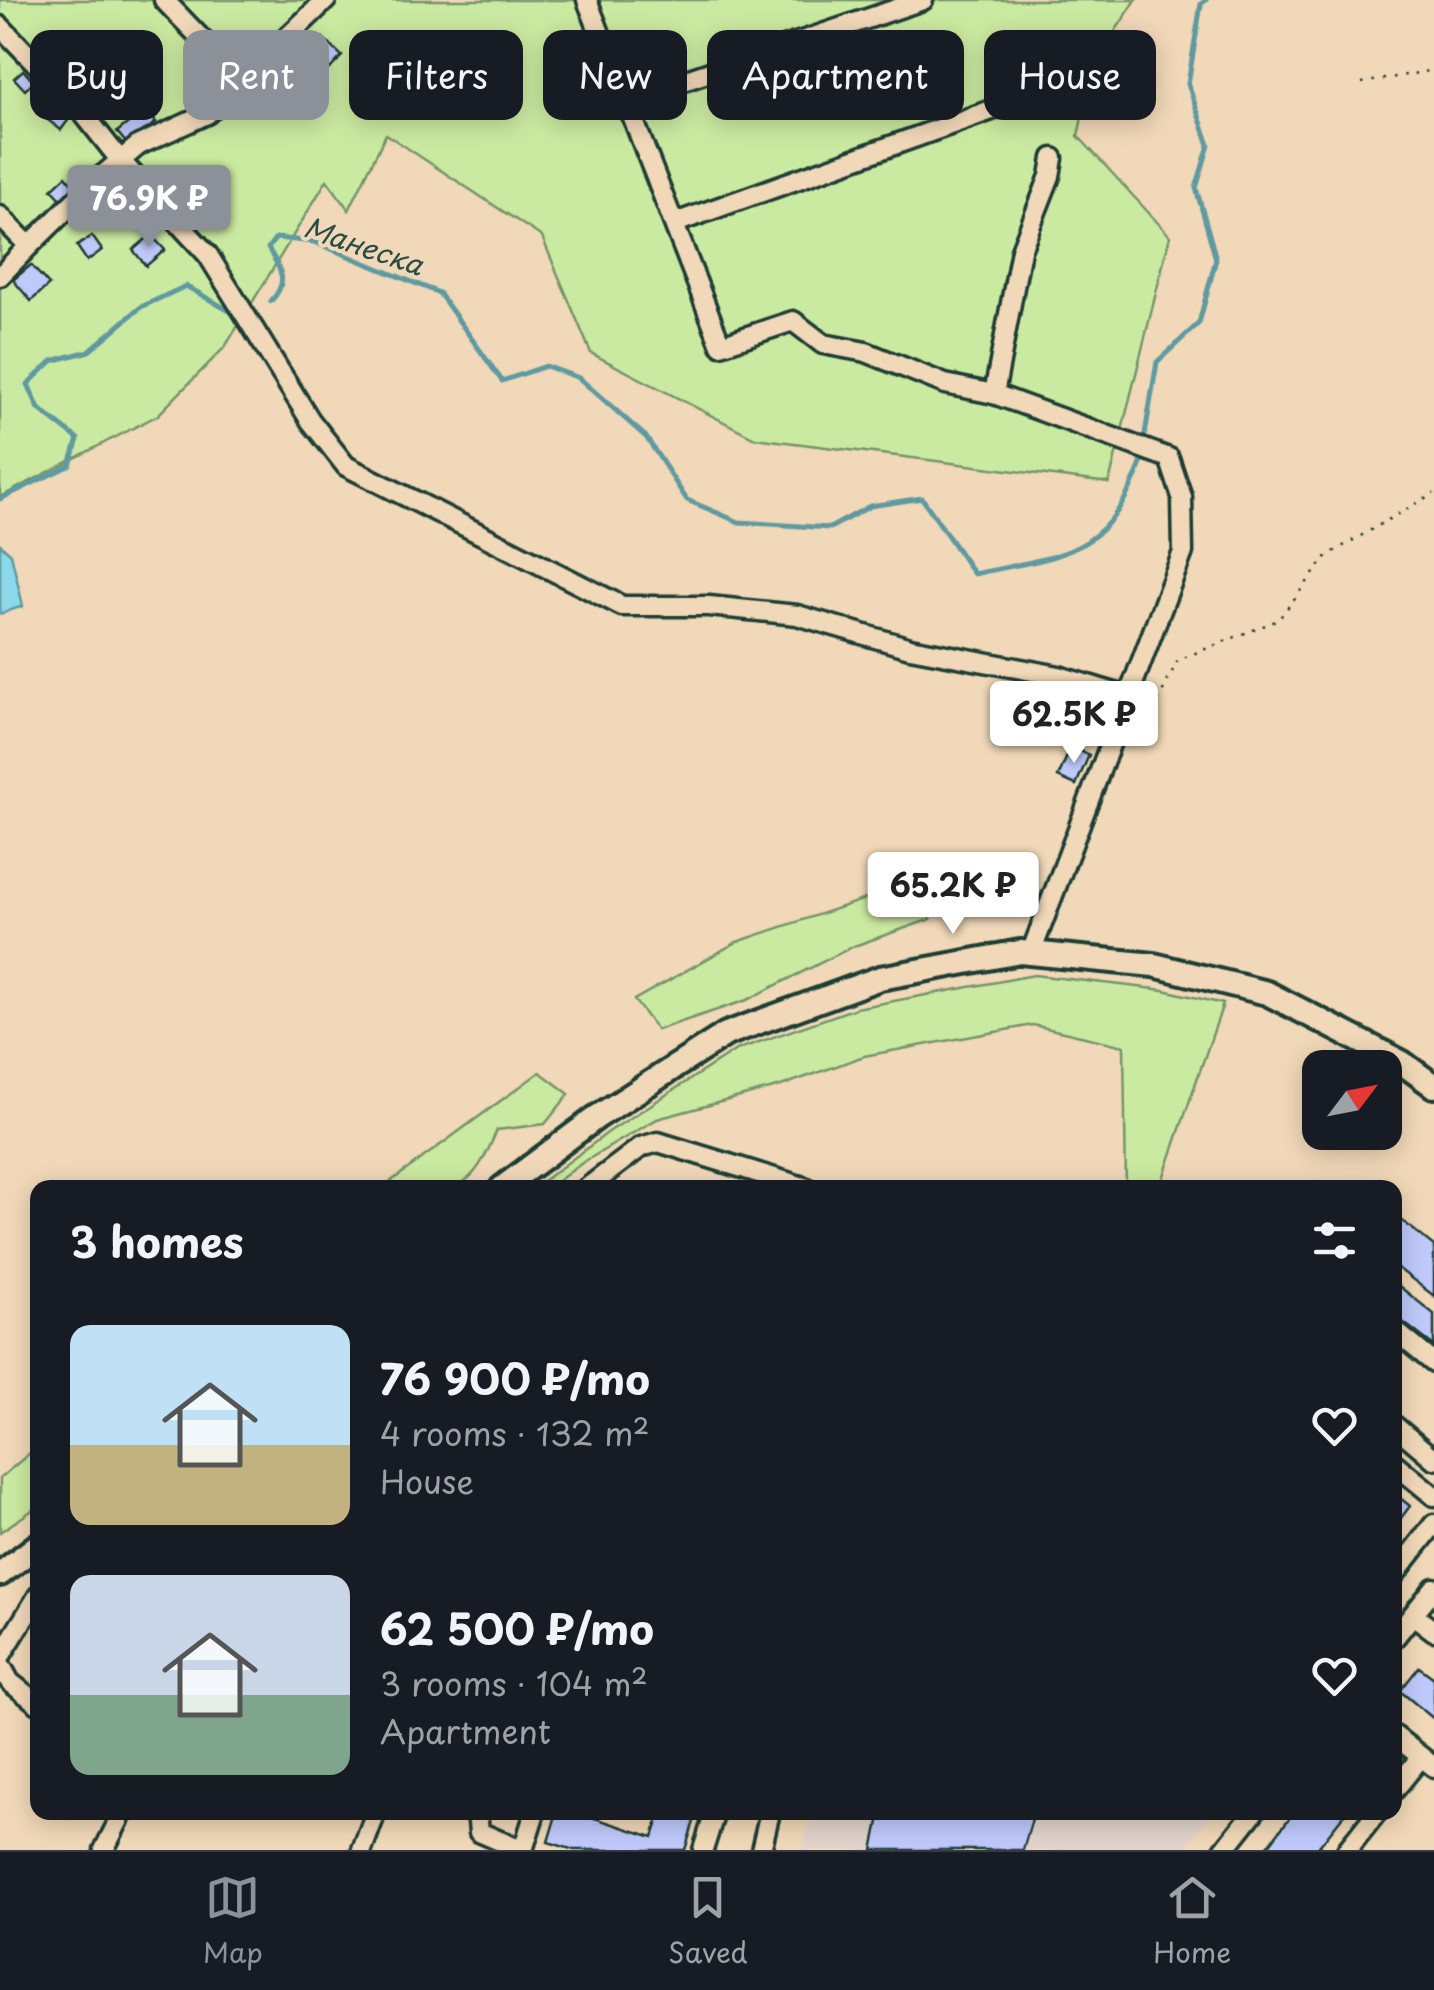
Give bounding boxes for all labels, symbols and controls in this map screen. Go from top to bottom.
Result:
chip: Buy [30,30,163,120]
chip: Rent [183,30,329,120]
chip: Filters [349,30,523,120]
chip: New [543,30,687,120]
chip: Apartment [707,30,964,120]
chip: House [984,30,1156,120]
pin: 76.9K ₽ [57,165,241,250]
text: 76.9K ₽ [90,173,208,221]
water label: Манеска [298,205,430,286]
pin: 62.5K ₽ [982,681,1166,766]
text: 62.5K ₽ [1012,689,1136,737]
pin: 65.2K ₽ [861,852,1045,937]
text: 65.2K ₽ [890,860,1016,908]
north arrow [1302,1050,1402,1150]
map controls [1302,1050,1402,1150]
text: 3 homes [70,1209,243,1272]
icon: filters [1307,1213,1362,1268]
text: 76 900 ₽/mo [380,1346,650,1409]
icon: home [150,1365,270,1485]
icon: heart [1307,1398,1362,1453]
text: 4 rooms · 132 m² [380,1409,650,1457]
text: House [380,1457,474,1505]
text: 62 500 ₽/mo [380,1596,654,1659]
icon: home [150,1615,270,1735]
icon: heart [1307,1648,1362,1703]
text: 3 rooms · 104 m² [380,1659,648,1707]
text: Apartment [380,1707,551,1755]
tab: Map [203,1870,263,1973]
tab: Saved [668,1870,748,1973]
tab: Home [1153,1870,1231,1973]

